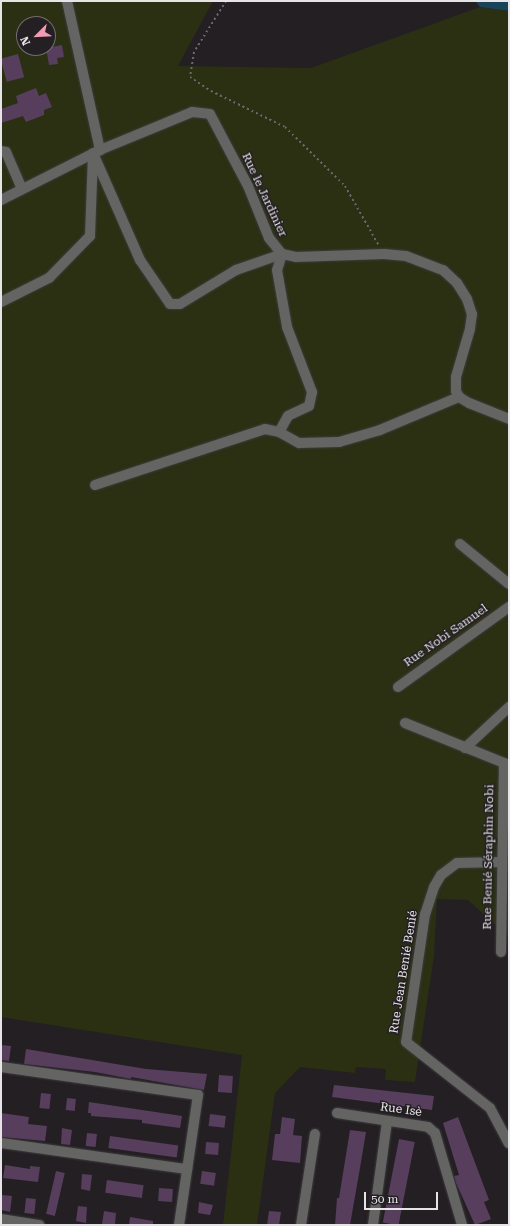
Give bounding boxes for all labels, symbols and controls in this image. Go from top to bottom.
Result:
north arrow [16,16,56,56]
text: N [18,34,33,47]
street label: Rue le Jardinier [238,151,290,239]
street label: Rue Nobi Samuel [401,602,491,670]
street label: Rue Benié Séraphin Nobi [481,784,497,930]
street label: Rue Jean Benié Benié [387,909,421,1035]
street label: Rue Isè [379,1100,423,1120]
scale bar [366,1184,440,1210]
text: 50 m [371,1192,398,1206]

